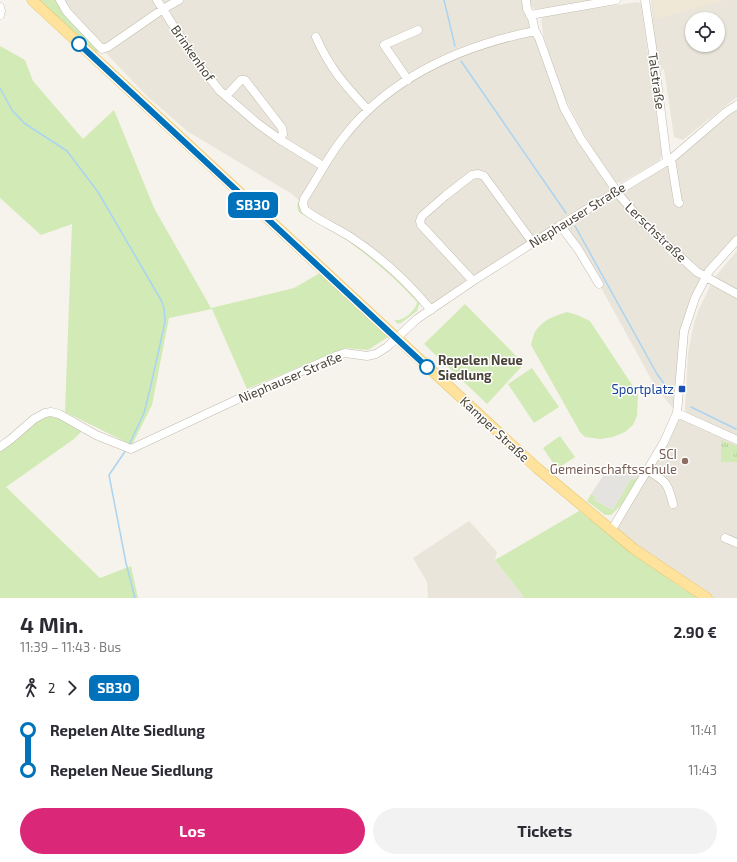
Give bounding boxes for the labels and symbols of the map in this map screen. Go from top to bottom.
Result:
street label: Brinkenhof [168,22,219,85]
unlabelled marker [71,36,87,52]
street label: Talstraße [645,52,669,110]
street label: Niephauser Straße [526,179,628,251]
line badge: SB30 [225,192,281,218]
street label: Lerschstraße [622,199,690,265]
street label: Niephauser Straße [236,348,344,406]
place label: Repelen Neue Siedlung [438,352,523,383]
marker: Repelen Neue Siedlung [419,359,435,375]
place label: Sportplatz [611,381,674,397]
marker: Sportplatz [677,384,687,394]
street label: Kamper Straße [457,393,533,465]
place label: SCI Gemeinschaftsschule [550,446,677,477]
marker: SCI Gemeinschaftsschule [680,456,690,466]

